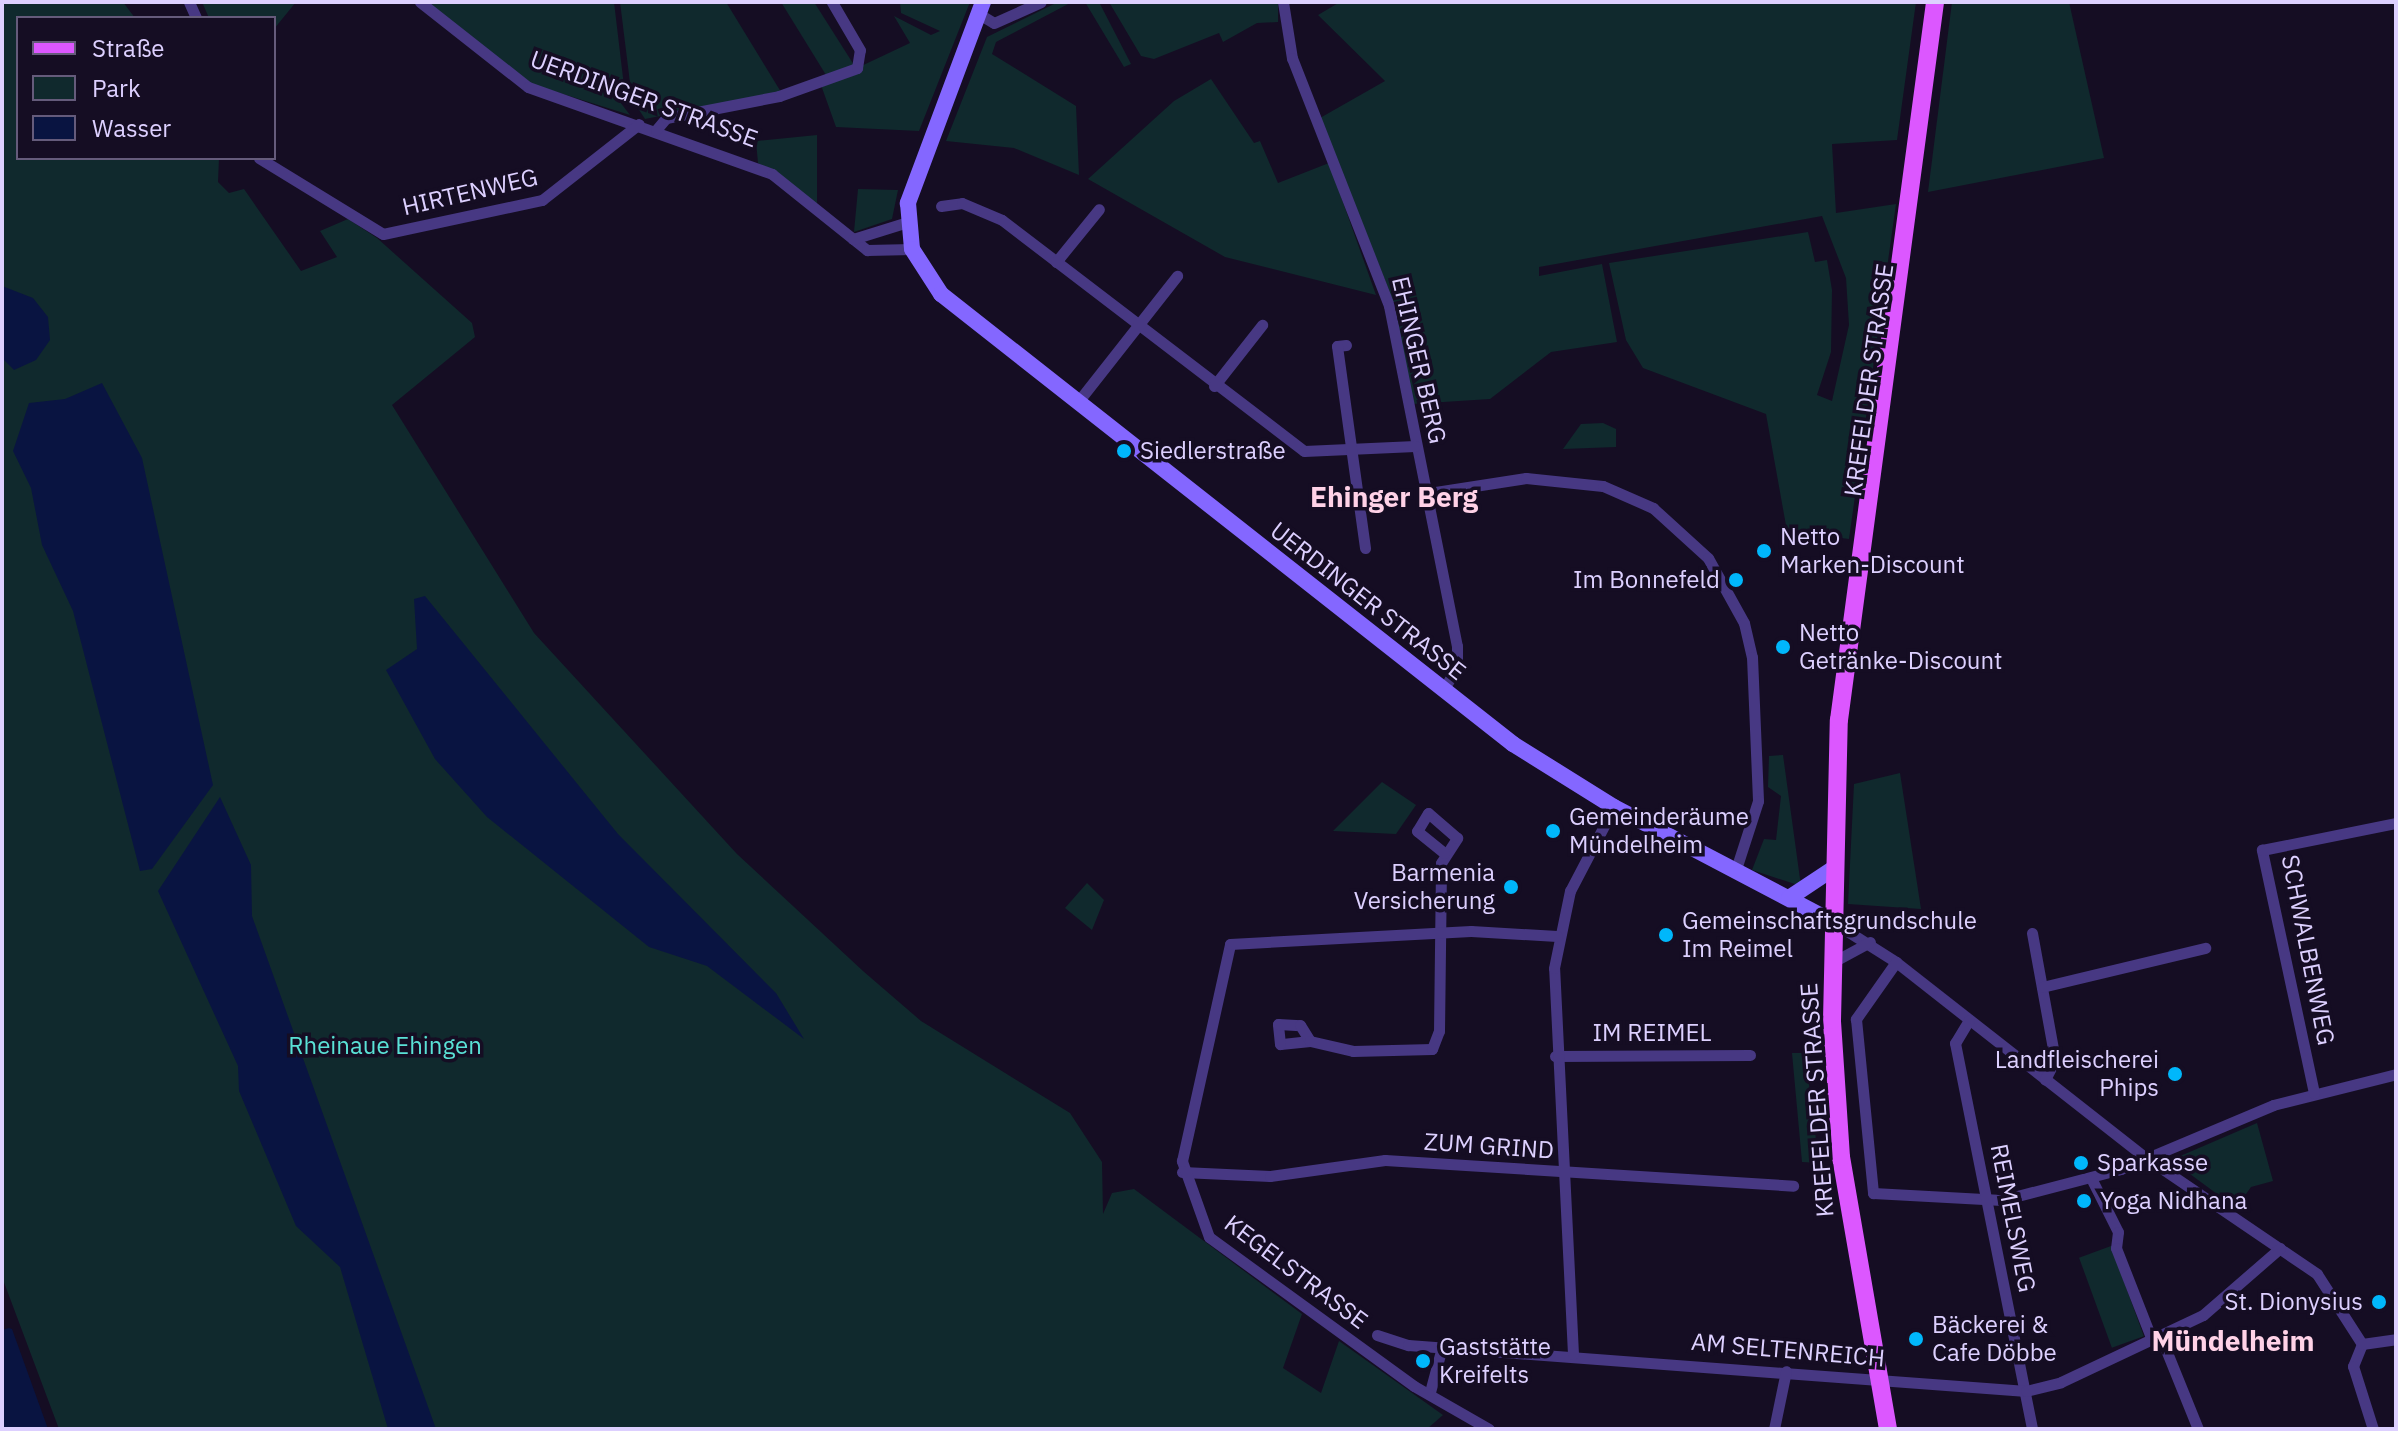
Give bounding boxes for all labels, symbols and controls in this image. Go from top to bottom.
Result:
legend [16,16,276,160]
text: Straße [92,32,164,64]
street label: UERDINGER STRASSE [526,44,762,154]
text: Park [92,72,141,104]
text: Wasser [92,112,171,144]
street label: HIRTENWEG [399,162,541,222]
street label: KREFELDER STRASSE [1838,262,1900,498]
street label: EHINGER BERG [1386,274,1452,446]
place label: Siedlerstraße [1140,437,1286,465]
marker: Siedlerstraße [1115,442,1133,460]
district label: Ehinger Berg [1310,480,1478,514]
street label: UERDINGER STRASSE [1265,516,1471,686]
place label: Netto Marken-Discount [1780,523,1965,579]
marker: Netto Marken-Discount [1755,542,1773,560]
place label: Im Bonnefeld [1573,566,1720,594]
marker: Im Bonnefeld [1727,571,1745,589]
place label: Netto Getränke-Discount [1799,619,2003,675]
marker: Netto Getränke-Discount [1774,638,1792,656]
place label: Gemeinderäume Mündelheim [1569,803,1749,859]
marker: Gemeinderäume Mündelheim [1544,822,1562,840]
street label: SCHWALBENWEG [2275,852,2341,1048]
place label: Barmenia Versicherung [1354,859,1495,915]
marker: Barmenia Versicherung [1502,878,1520,896]
place label: Gemeinschaftsgrundschule Im Reimel [1682,907,1977,963]
marker: Gemeinschaftsgrundschule Im Reimel [1657,926,1675,944]
street label: KREFELDER STRASSE [1794,982,1840,1218]
street label: IM REIMEL [1592,1019,1712,1047]
park label: Rheinaue Ehingen [288,1032,482,1060]
place label: Landfleischerei Phips [1995,1046,2159,1102]
marker: Landfleischerei Phips [2166,1065,2184,1083]
street label: ZUM GRIND [1423,1127,1555,1165]
street label: REIMELSWEG [1985,1141,2041,1295]
place label: Sparkasse [2097,1149,2208,1177]
marker: Sparkasse [2072,1154,2090,1172]
place label: Yoga Nidhana [2100,1187,2247,1215]
marker: Yoga Nidhana [2075,1192,2093,1210]
street label: KEGELSTRASSE [1219,1209,1373,1335]
place label: St. Dionysius [2225,1288,2363,1316]
marker: St. Dionysius [2370,1293,2388,1311]
place label: Bäckerei & Cafe Döbbe [1932,1311,2057,1367]
district label: Mündelheim [2151,1324,2315,1358]
street label: AM SELTENREICH [1690,1327,1886,1373]
marker: Bäckerei & Cafe Döbbe [1907,1330,1925,1348]
place label: Gaststätte Kreifelts [1439,1333,1551,1389]
marker: Gaststätte Kreifelts [1414,1352,1432,1370]

